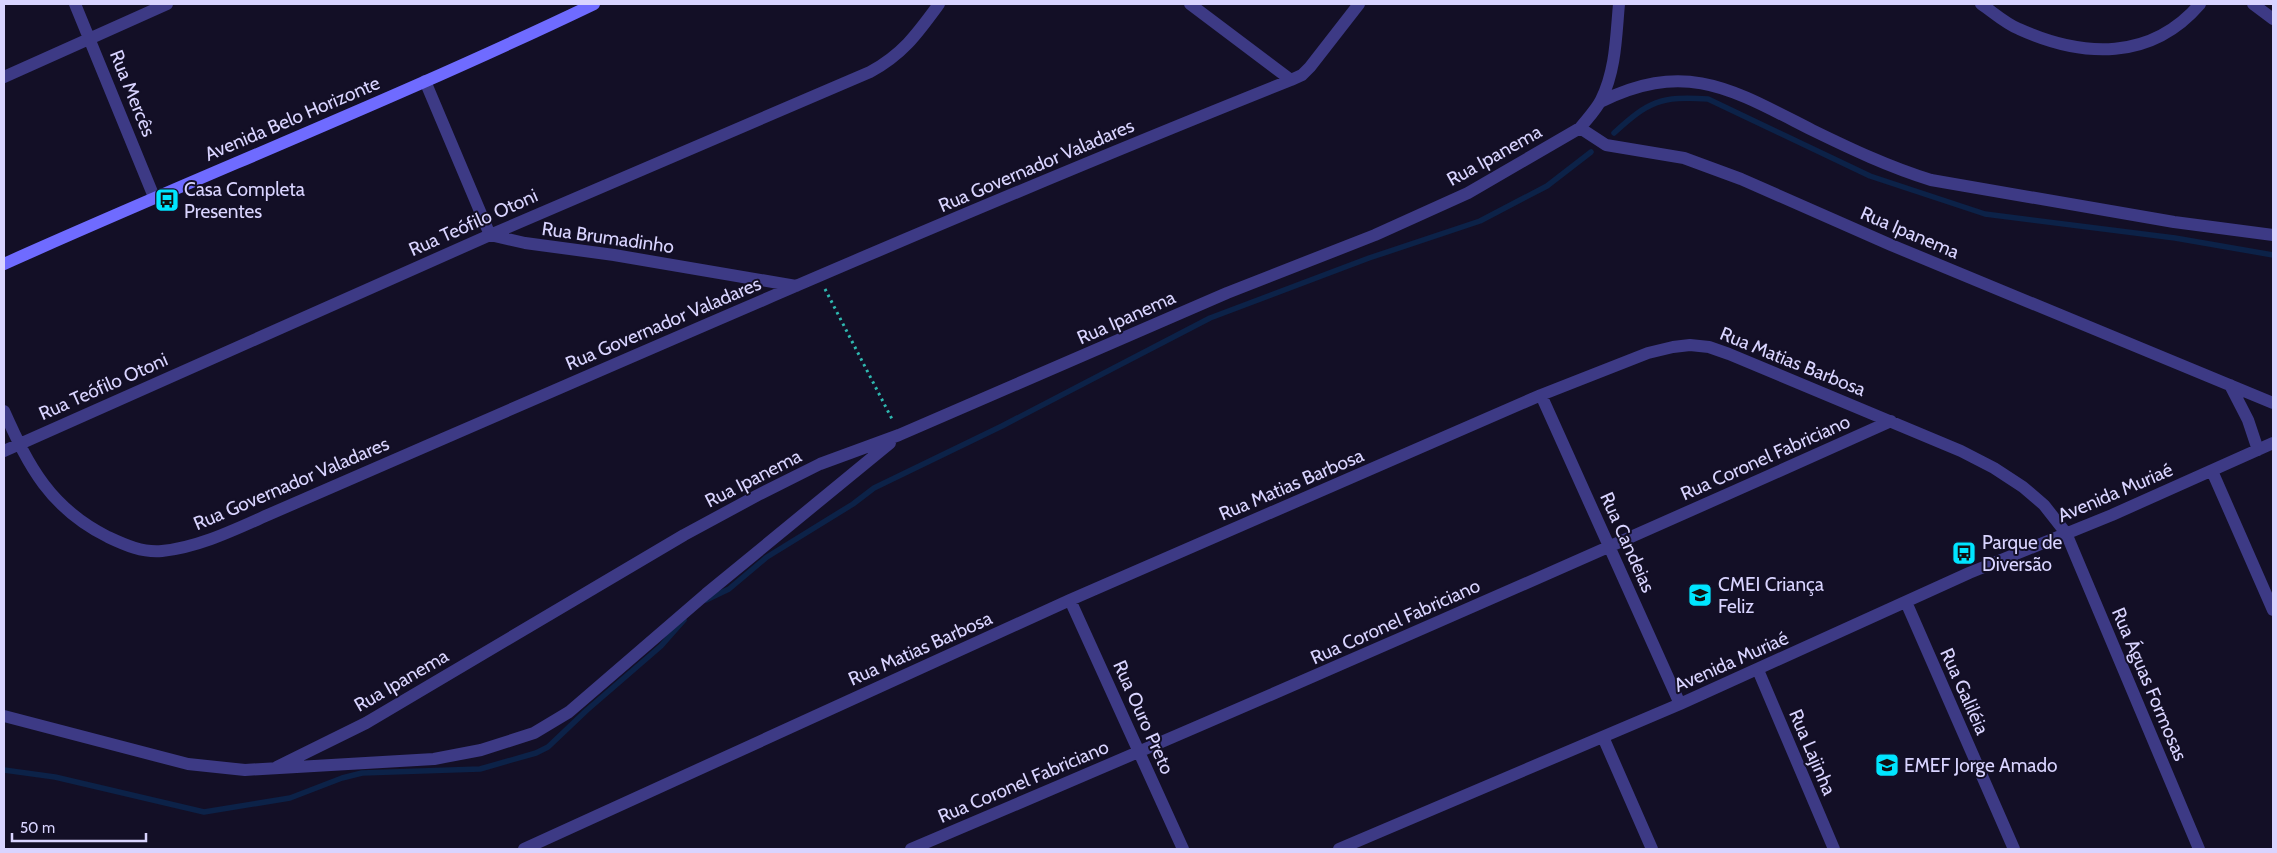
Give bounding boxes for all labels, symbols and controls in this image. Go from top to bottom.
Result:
street label: Rua Mercês [105,47,160,140]
street label: Avenida Belo Horizonte [201,71,383,166]
street label: Rua Governador Valadares [935,114,1137,217]
street label: Rua Ipanema [1443,120,1546,191]
place label: Casa Completa Presentes [184,178,305,223]
street label: Rua Teófilo Otoni [405,184,541,261]
bus stop icon: Casa Completa Presentes [154,187,180,213]
street label: Rua Ipanema [1857,201,1963,264]
street label: Rua Brumadinho [540,217,676,258]
street label: Rua Governador Valadares [562,272,764,375]
street label: Rua Ipanema [1074,286,1179,349]
street label: Rua Matias Barbosa [1717,322,1869,401]
street label: Rua Teófilo Otoni [35,348,171,425]
street label: Rua Coronel Fabriciano [1677,410,1854,505]
street label: Rua Governador Valadares [190,432,392,535]
street label: Rua Ipanema [701,444,805,513]
street label: Rua Matias Barbosa [1215,444,1367,525]
street label: Avenida Muriaé [2054,458,2176,527]
street label: Rua Candeias [1595,489,1660,596]
place label: Parque de Diversão [1982,531,2063,576]
bus stop icon: Parque de Diversão [1951,540,1977,566]
place label: CMEI Criança Feliz [1718,573,1824,618]
street label: Rua Coronel Fabriciano [1307,574,1484,669]
school or university icon: CMEI Criança Feliz [1687,582,1713,608]
street label: Rua Águas Formosas [2107,604,2193,764]
street label: Rua Matias Barbosa [845,606,996,690]
street label: Avenida Muriaé [1671,626,1792,697]
street label: Rua Ipanema [350,644,453,717]
street label: Rua Galiléia [1935,644,1994,738]
street label: Rua Ouro Preto [1108,657,1179,778]
street label: Rua Lajinha [1784,706,1841,799]
street label: Rua Coronel Fabriciano [934,735,1112,828]
school or university icon: EMEF Jorge Amado [1874,752,1900,778]
place label: EMEF Jorge Amado [1904,754,2057,777]
scale bar [12,810,146,842]
text: 50 m [20,819,55,837]

